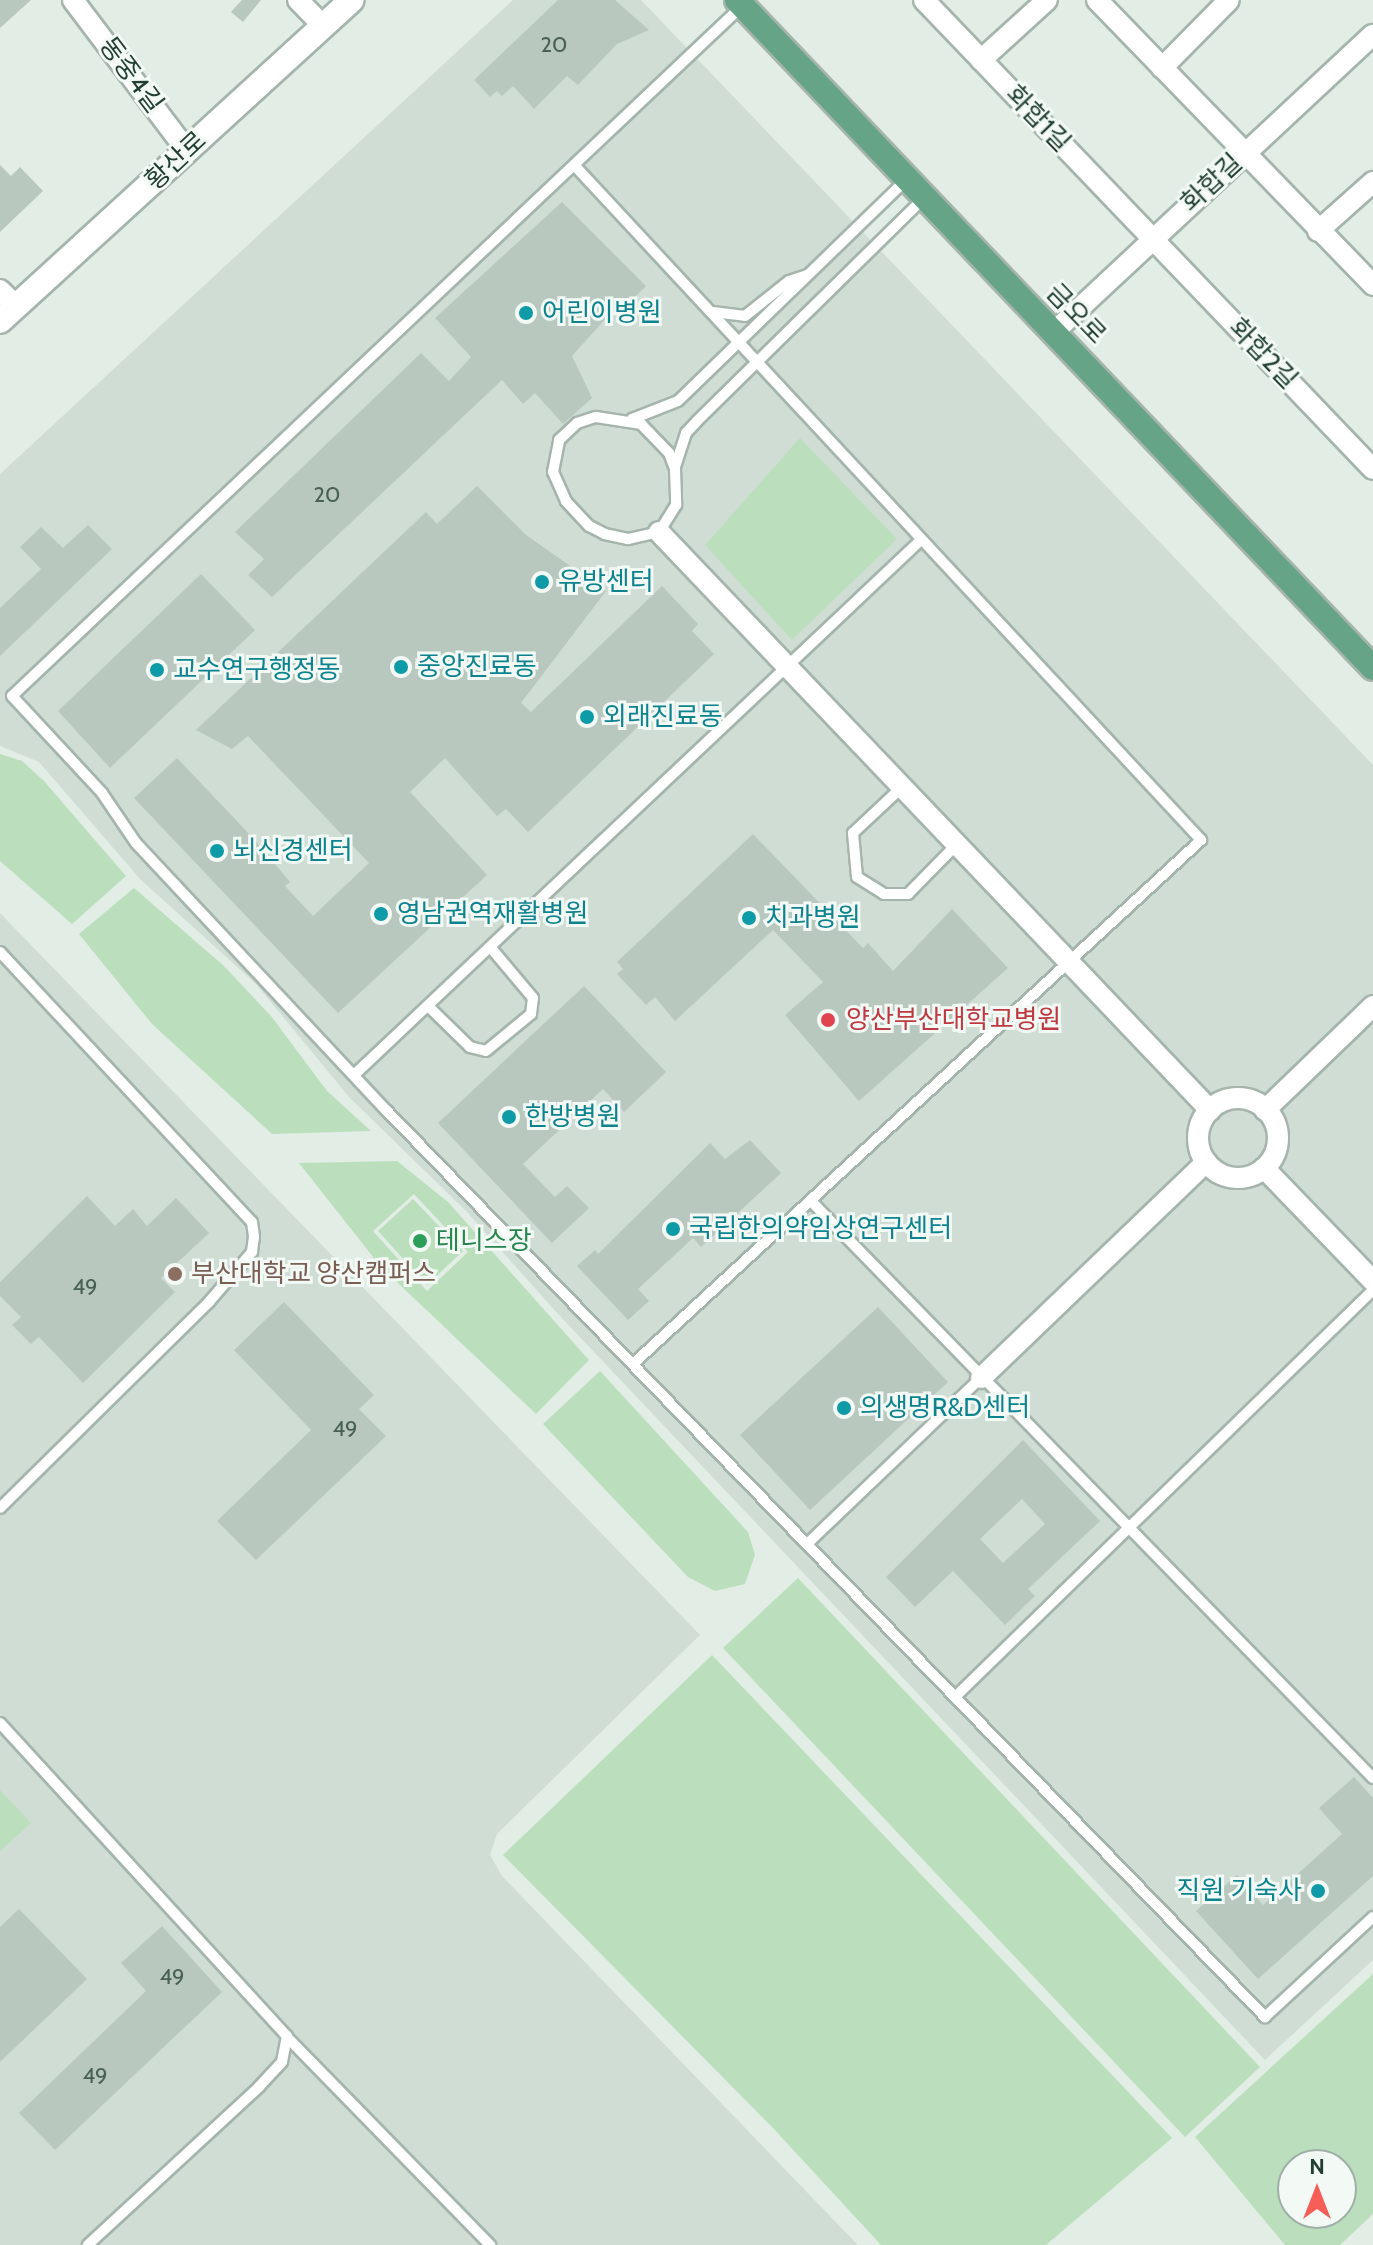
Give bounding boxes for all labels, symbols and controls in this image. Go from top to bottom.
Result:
street label: 동중4길 [92,31,170,119]
house number: 20 [541,32,567,58]
street label: 화합1길 [999,79,1077,159]
street label: 황산로 [139,125,213,197]
street label: 화합길 [1175,147,1249,219]
street label: 금오로 [1040,277,1112,351]
place label: 어린이병원 [542,297,662,329]
marker: 어린이병원 [517,304,535,322]
street label: 화합2길 [1222,312,1304,396]
house number: 20 [314,482,340,508]
place label: 유방센터 [558,566,654,598]
marker: 유방센터 [533,573,551,591]
place label: 중앙진료동 [417,651,537,683]
place label: 교수연구행정동 [173,654,340,686]
marker: 중앙진료동 [392,658,410,676]
marker: 교수연구행정동 [148,661,166,679]
place label: 외래진료동 [603,701,723,733]
marker: 외래진료동 [578,708,596,726]
place label: 뇌신경센터 [233,835,353,867]
marker: 뇌신경센터 [208,842,226,860]
place label: 영남권역재활병원 [397,898,588,930]
place label: 치과병원 [765,902,861,934]
marker: 영남권역재활병원 [372,905,390,923]
marker: 치과병원 [740,909,758,927]
place label: 양산부산대학교병원 [846,1004,1061,1036]
marker: 양산부산대학교병원 [817,1009,839,1031]
place label: 한방병원 [525,1101,621,1133]
marker: 한방병원 [500,1108,518,1126]
place label: 국립한의약임상연구센터 [689,1213,952,1245]
marker: 국립한의약임상연구센터 [664,1220,682,1238]
place label: 테니스장 [436,1225,532,1257]
marker: 테니스장 [411,1232,429,1250]
place label: 부산대학교 양산캠퍼스 [191,1258,436,1290]
marker: 부산대학교 양산캠퍼스 [166,1265,184,1283]
house number: 49 [72,1274,98,1300]
place label: 의생명R&D센터 [860,1392,1030,1424]
marker: 의생명R&D센터 [835,1399,853,1417]
house number: 49 [332,1416,358,1442]
place label: 직원 기숙사 [1177,1875,1302,1907]
marker: 직원 기숙사 [1309,1882,1327,1900]
house number: 49 [159,1964,185,1990]
house number: 49 [82,2063,108,2089]
north arrow [1277,2149,1357,2229]
text: N [1309,2153,1325,2180]

